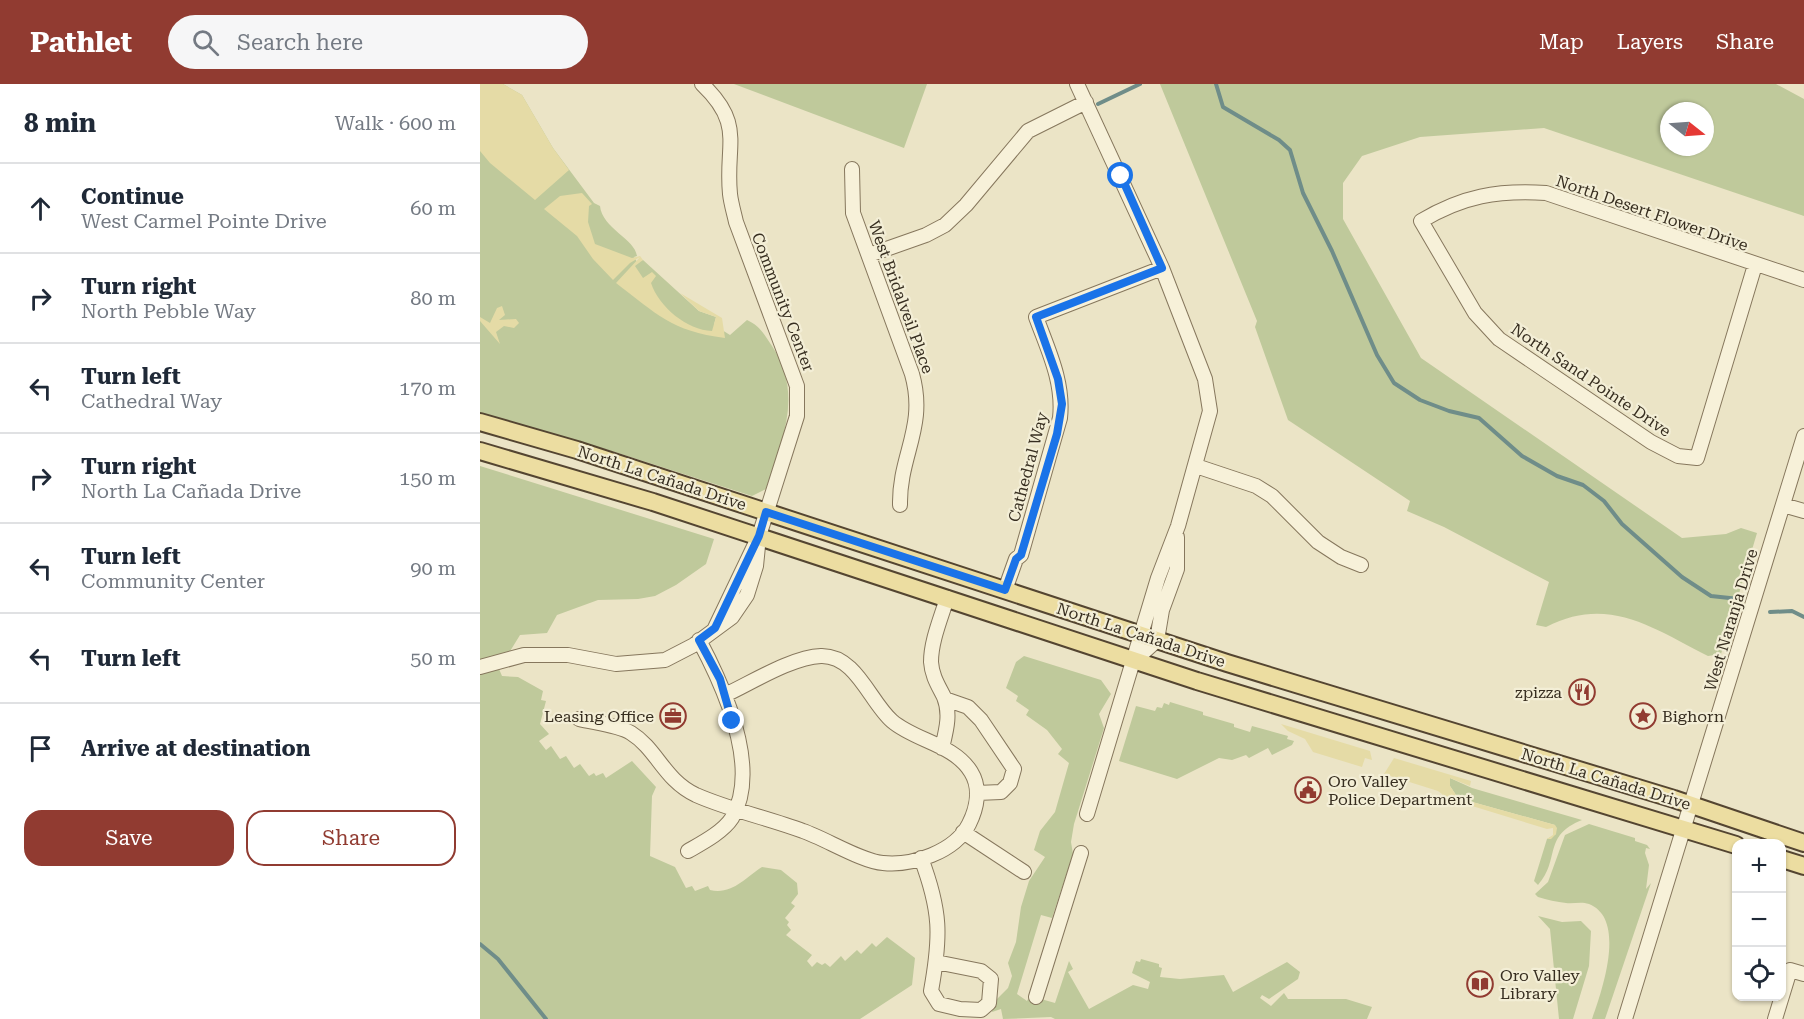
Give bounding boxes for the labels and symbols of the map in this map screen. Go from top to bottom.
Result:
north arrow [1660,102,1714,156]
route start [1107,162,1133,188]
street label: North Desert Flower Drive [1553,171,1751,255]
street label: West Bridalveil Place [864,218,938,376]
street label: Community Center [748,230,818,375]
street label: North Sand Pointe Drive [1508,319,1675,441]
street label: Cathedral Way [1004,410,1052,524]
street label: North La Cañada Drive [575,442,749,514]
street label: West Naranja Drive [1700,546,1762,693]
street label: North La Cañada Drive [1054,599,1228,671]
restaurant icon: zpizza [1567,677,1597,707]
place label: zpizza [1515,683,1562,702]
office icon: Leasing Office [658,701,688,731]
place icon: Bighorn [1628,701,1658,731]
place label: Leasing Office [544,707,654,726]
route end [718,707,744,733]
place label: Bighorn [1662,707,1724,726]
street label: North La Cañada Drive [1519,744,1693,814]
place label: Oro Valley Police Department [1328,772,1472,809]
public building icon: Oro Valley Police Department [1293,775,1323,805]
place label: Oro Valley Library [1500,966,1580,1003]
library icon: Oro Valley Library [1465,969,1495,999]

